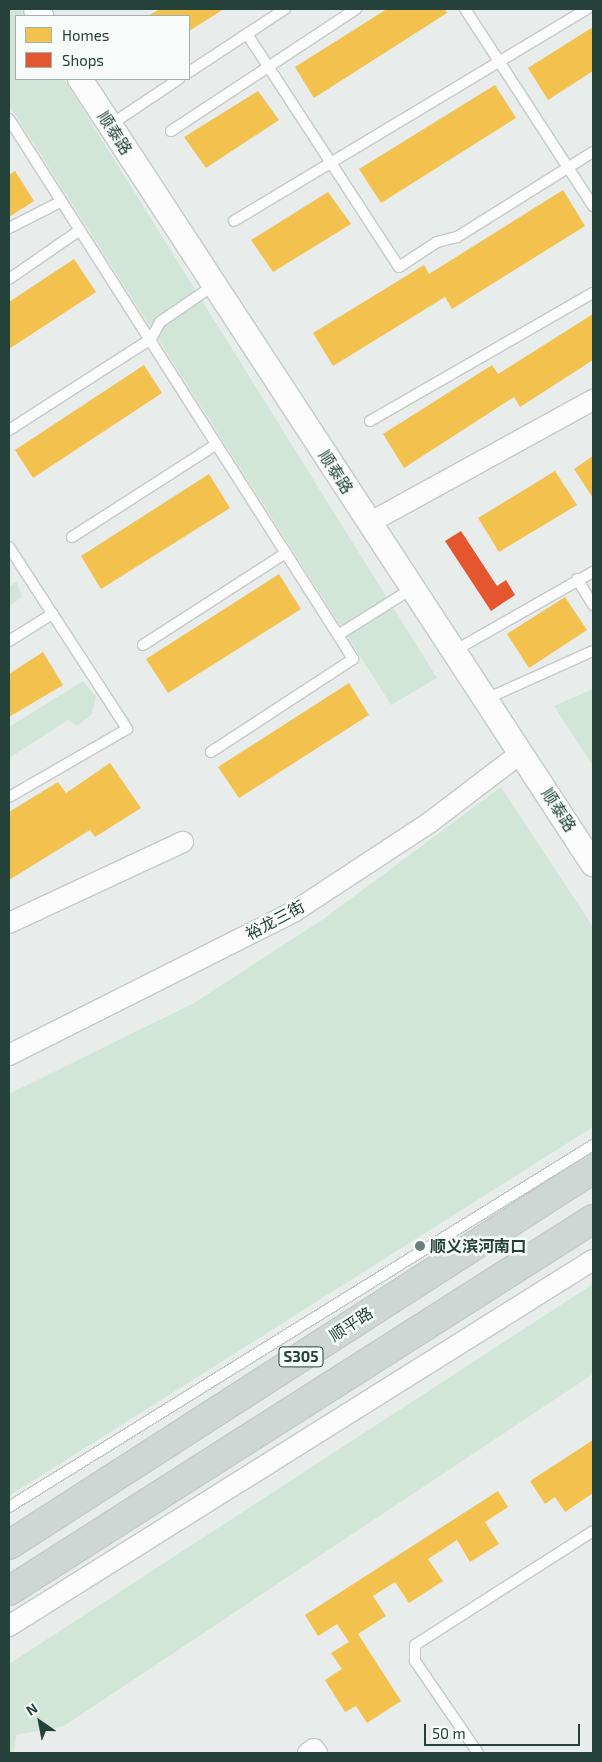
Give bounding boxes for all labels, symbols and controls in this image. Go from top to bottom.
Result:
legend [15,15,190,80]
text: Homes [62,26,109,44]
text: Shops [62,51,104,69]
street label: 顺泰路 [94,108,136,158]
street label: 顺泰路 [315,447,357,497]
street label: 顺泰路 [538,785,580,835]
street label: 裕龙三街 [242,897,308,943]
place label: 顺义滨河南口 [430,1236,526,1256]
marker: 顺义滨河南口 [414,1240,426,1252]
street label: 顺平路 [326,1303,376,1345]
road number: S305 [277,1344,325,1370]
north arrow [15,1697,65,1747]
text: N [23,1699,40,1719]
scale bar [427,1714,583,1746]
text: 50 m [432,1724,466,1742]

